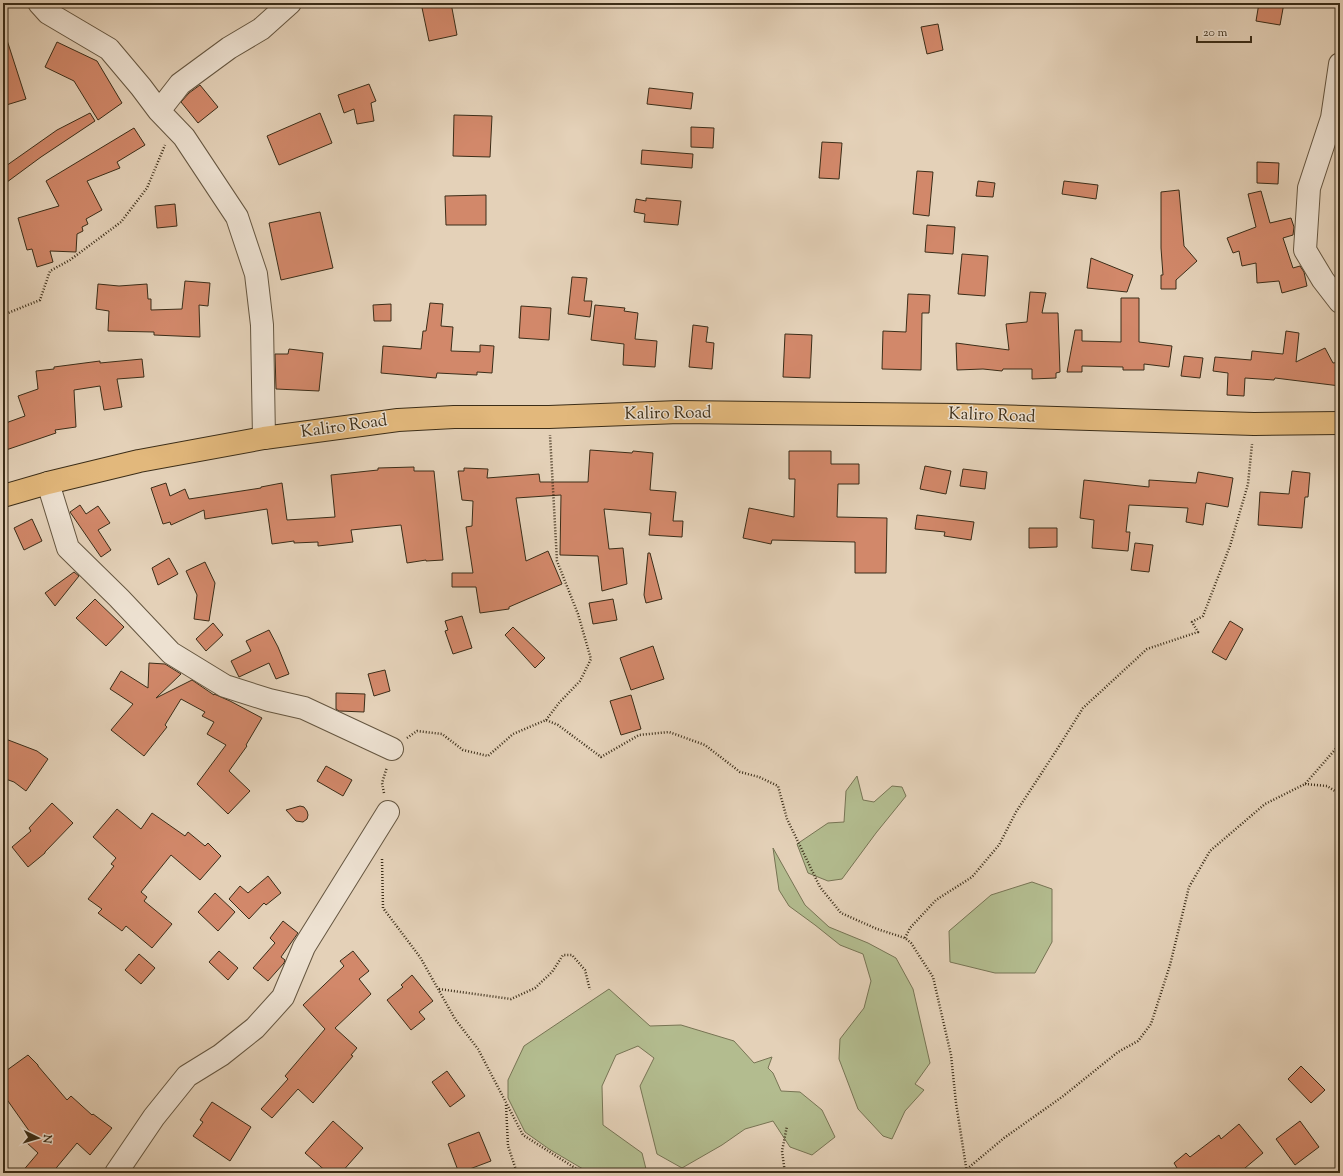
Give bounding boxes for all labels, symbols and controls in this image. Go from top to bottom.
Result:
scale bar [1197,18,1251,44]
text: 20 m [1203,24,1228,42]
street label: Kaliro Road [624,401,712,427]
street label: Kaliro Road [948,402,1036,430]
street label: Kaliro Road [299,409,389,445]
north arrow [18,1118,58,1158]
text: N [39,1133,55,1144]

